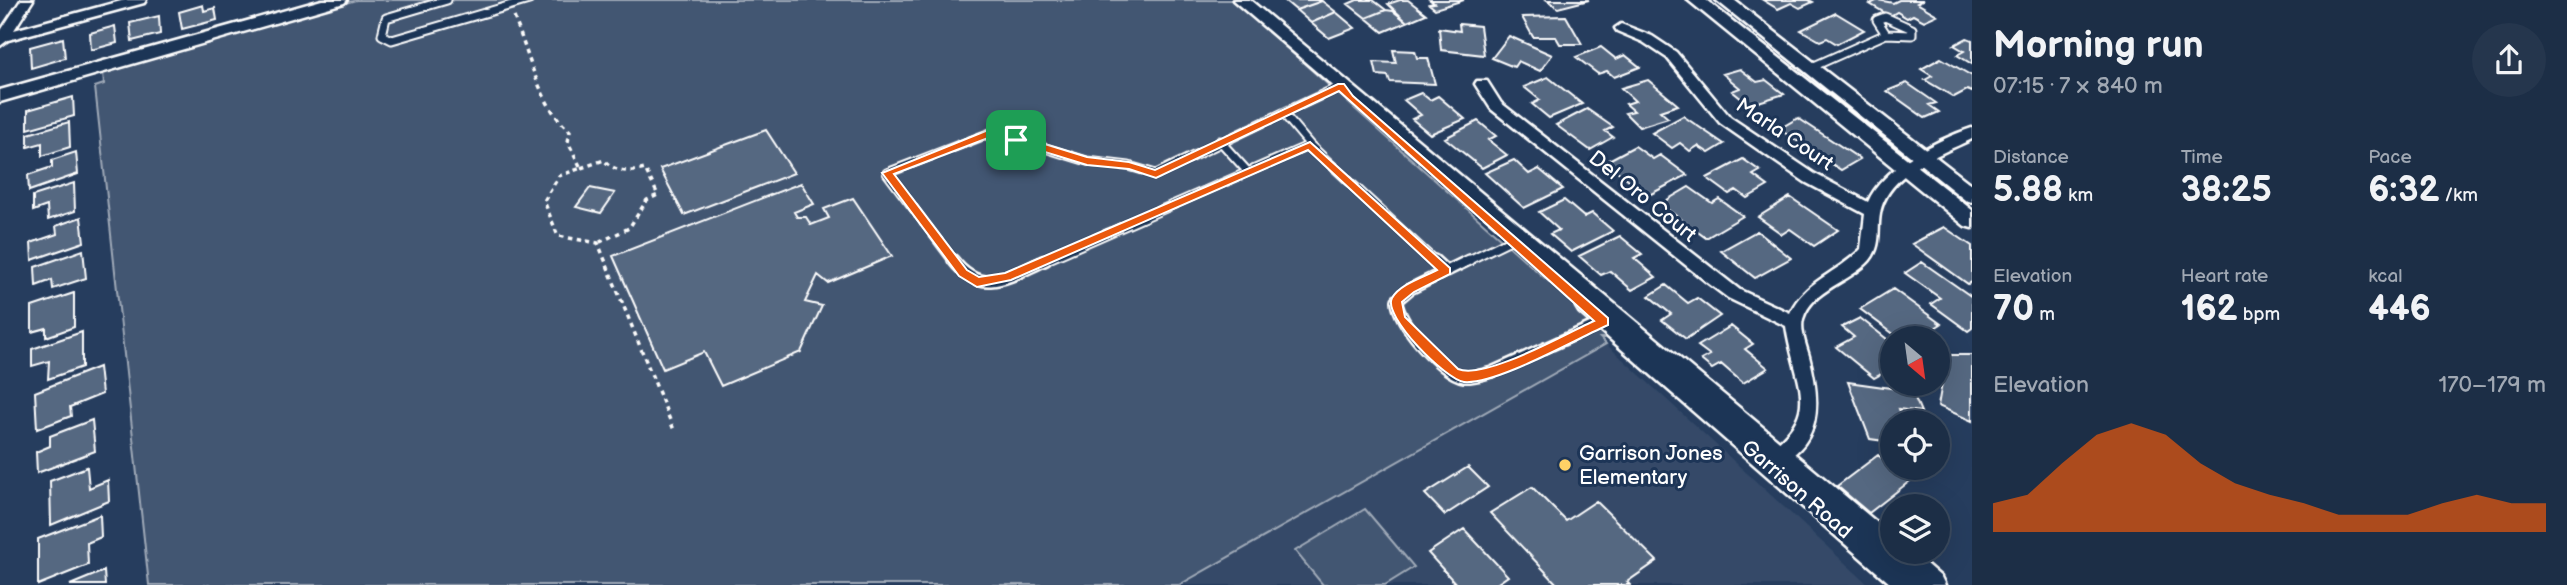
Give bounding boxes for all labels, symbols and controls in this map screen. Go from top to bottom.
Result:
text: Morning run [1993,23,2204,68]
button: share [2472,23,2546,97]
text: 07:15 · 7 × 840 m [1993,72,2163,100]
street label: Marla Court [1731,93,1839,176]
pin [986,110,1046,170]
icon: arrive [997,121,1035,159]
street label: Del Oro Court [1584,145,1702,248]
text: Distance [1993,146,2069,169]
text: Time [2181,146,2223,169]
text: Pace [2368,146,2412,169]
text: 5.88 [1993,169,2063,212]
text: 38:25 [2181,169,2272,212]
text: 6:32 [2368,169,2439,212]
text: km [2063,184,2093,207]
text: /km [2439,184,2478,207]
text: Elevation [1993,265,2072,288]
text: Heart rate [2181,265,2268,288]
text: kcal [2368,265,2402,288]
text: 70 [1993,288,2034,331]
text: 162 [2181,288,2238,331]
text: 446 [2368,288,2431,331]
text: m [2034,303,2055,326]
text: bpm [2238,303,2280,326]
north arrow [1880,326,1950,396]
map controls [1880,326,1950,564]
text: Elevation [1993,371,2089,399]
text: 170–179 m [2438,371,2546,399]
button: locate [1880,410,1950,480]
street label: Garrison Road [1736,435,1857,544]
place label: Garrison Jones Elementary [1579,441,1723,490]
marker: Garrison Jones Elementary [1557,457,1573,473]
button: layers [1880,494,1950,564]

